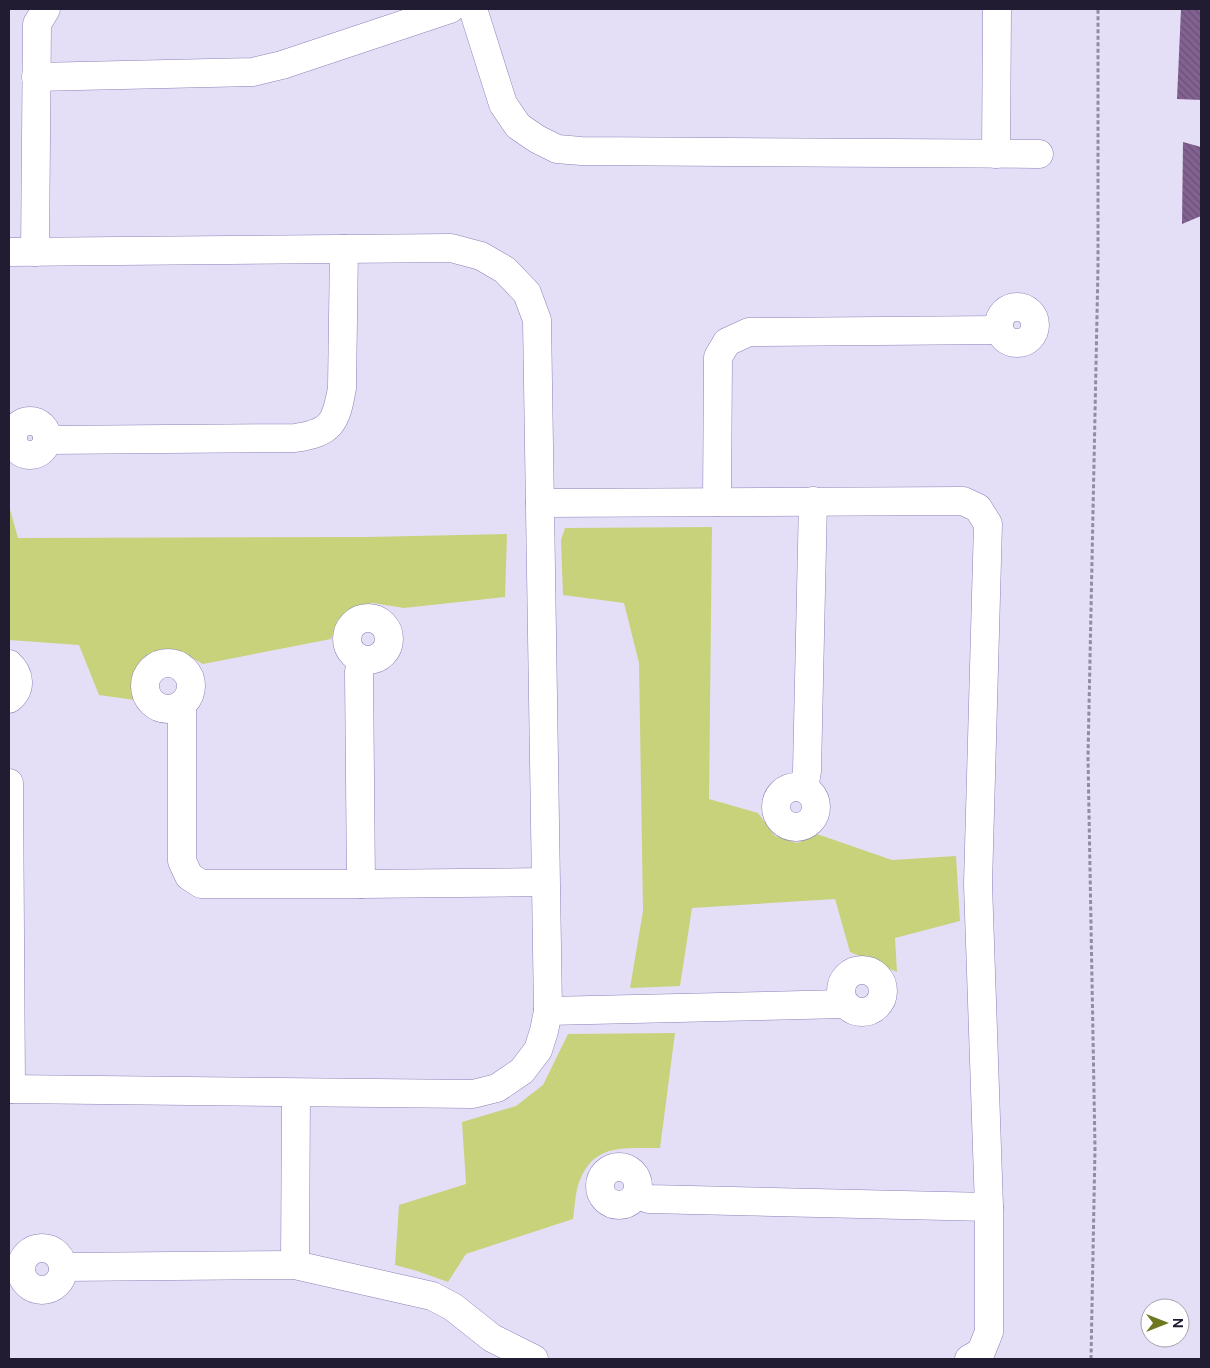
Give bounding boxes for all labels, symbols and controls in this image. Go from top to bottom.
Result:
north arrow [1140,1298,1190,1348]
text: N [1169,1318,1187,1328]

